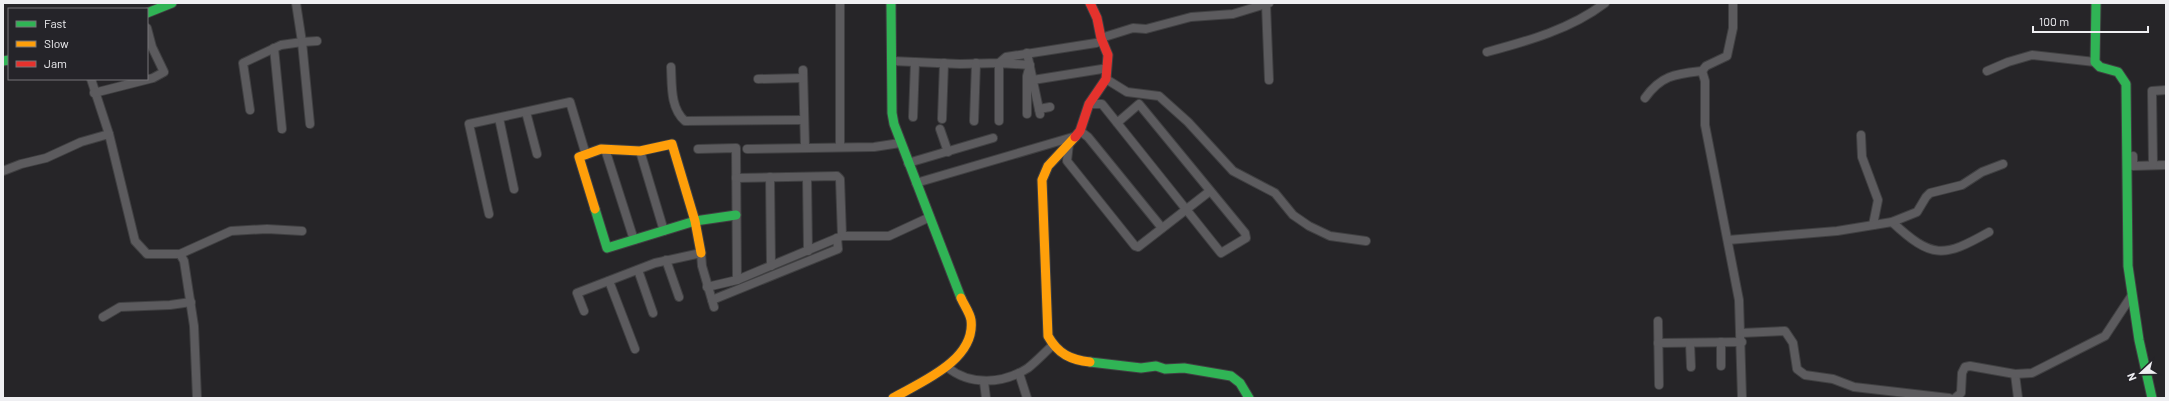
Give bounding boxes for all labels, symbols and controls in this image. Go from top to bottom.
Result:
legend [8,8,148,80]
scale bar [2033,8,2148,34]
text: 100 m [2039,14,2069,28]
text: Fast [44,16,67,30]
text: Slow [44,36,69,50]
text: Jam [44,56,67,70]
north arrow [2121,353,2161,393]
text: N [2124,371,2139,383]

